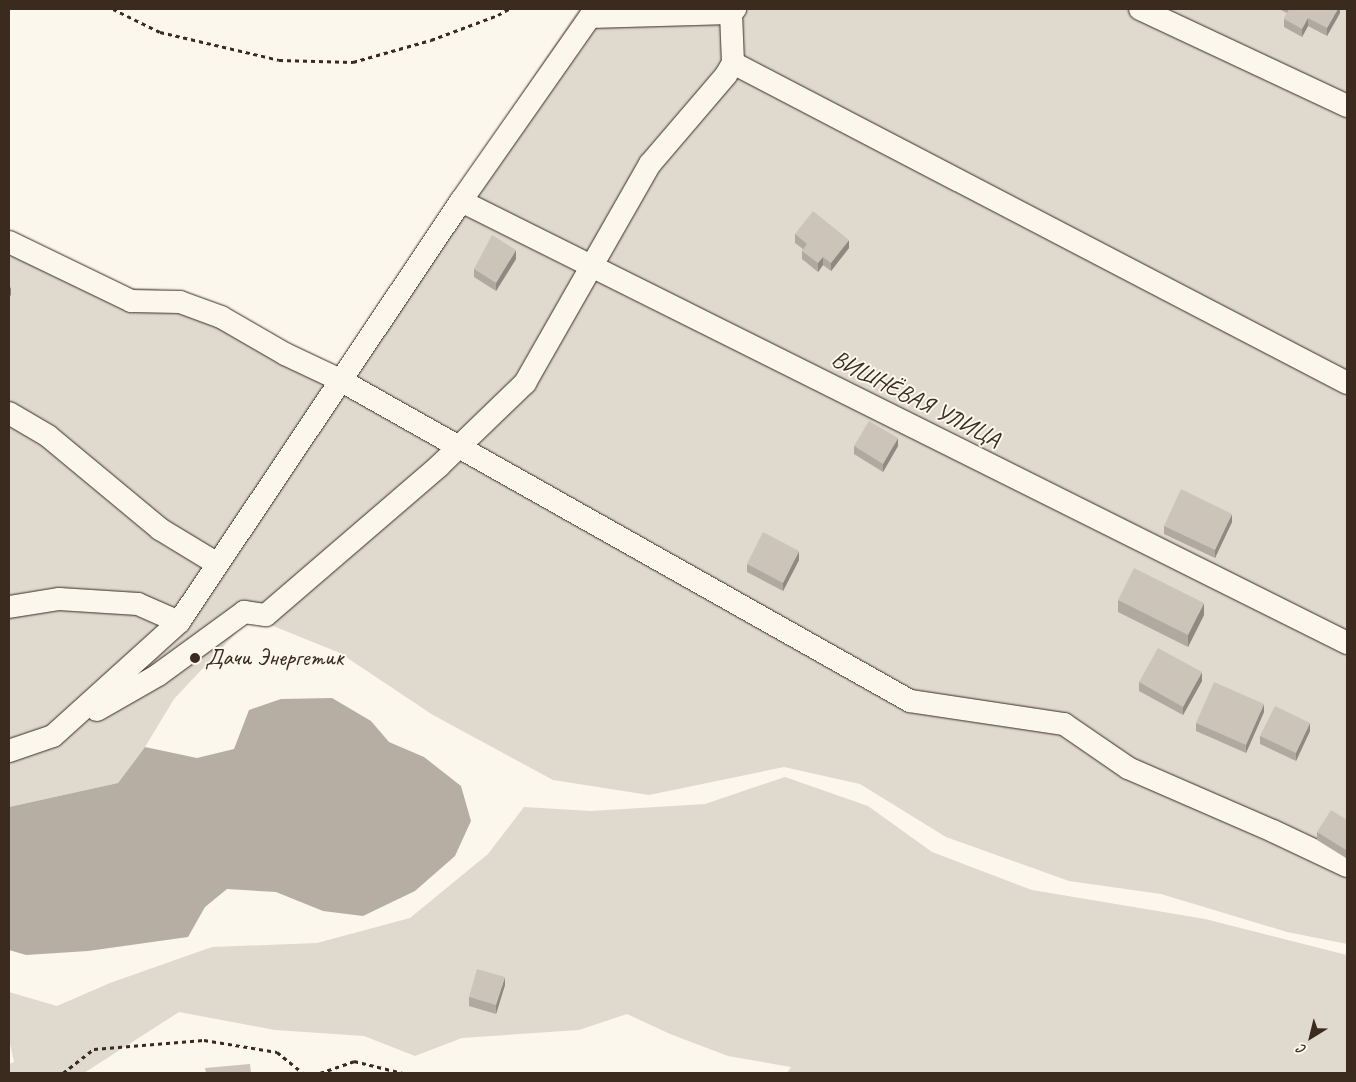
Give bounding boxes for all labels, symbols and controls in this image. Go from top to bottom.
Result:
street label: ВИШНЁВАЯ УЛИЦА [827,344,1005,454]
place label: Дачи Энергетик [205,644,339,672]
marker: Дачи Энергетик [189,652,201,664]
north arrow [1286,1012,1336,1062]
text: С [1294,1041,1310,1058]

